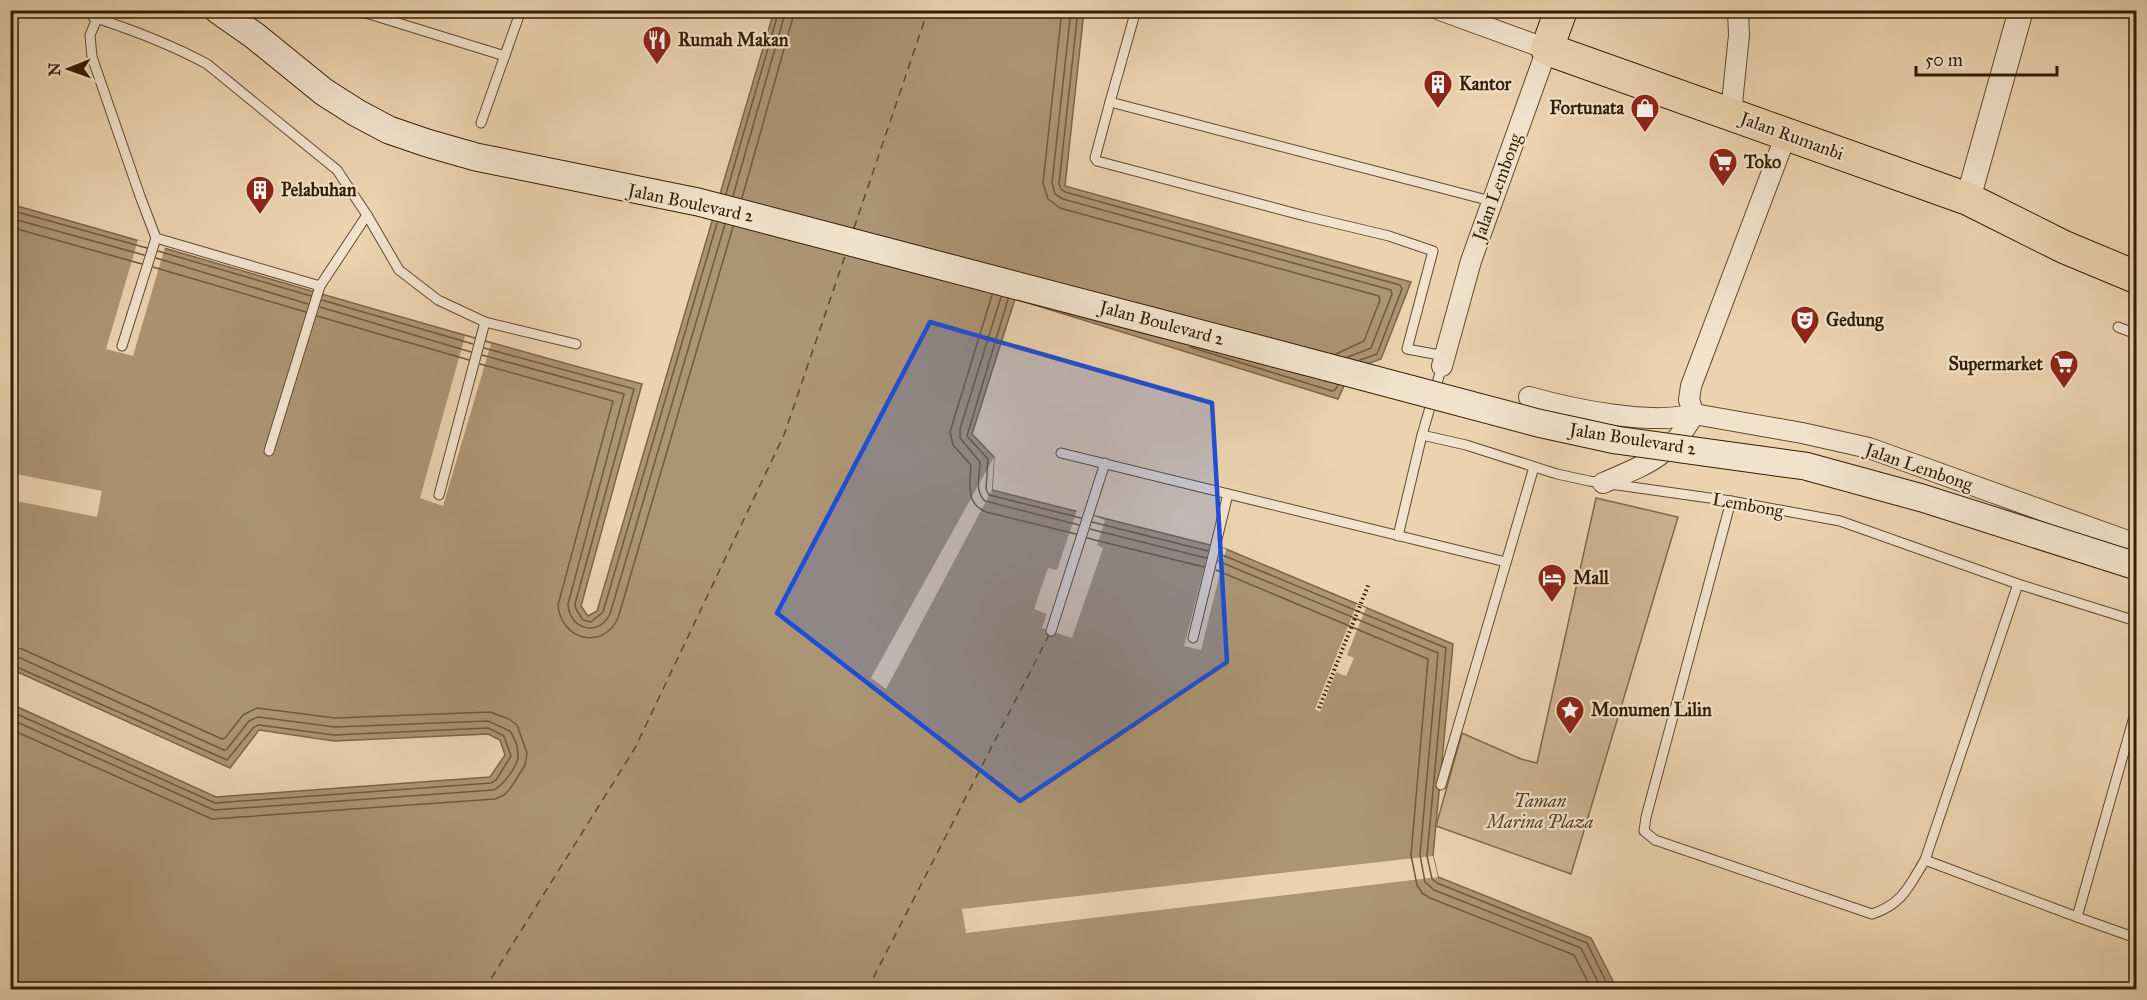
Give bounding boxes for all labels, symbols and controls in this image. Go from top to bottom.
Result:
restaurant icon: Rumah Makan [641,24,673,66]
place label: Rumah Makan [678,29,789,51]
north arrow [39,39,99,99]
scale bar [1916,39,2057,77]
text: 50 m [1925,49,1963,71]
text: N [45,62,64,76]
building icon: Kantor [1422,68,1454,110]
place label: Kantor [1459,73,1513,95]
shop icon: Fortunata [1629,92,1661,134]
place label: Fortunata [1549,97,1624,119]
street label: Jalan Rumanbi [1735,106,1847,166]
street label: Jalan Lembong [1467,130,1528,246]
supermarket icon: Toko [1707,146,1739,188]
place label: Toko [1743,151,1781,173]
building icon: Pelabuhan [244,174,276,216]
place label: Pelabuhan [281,179,357,201]
street label: Jalan Boulevard 2 [624,179,756,228]
street label: Jalan Boulevard 2 [1095,295,1227,351]
theatre icon: Gedung [1789,304,1821,346]
place label: Gedung [1826,309,1884,332]
supermarket icon: Supermarket [2048,348,2080,390]
place label: Supermarket [1948,353,2044,376]
street label: Jalan Boulevard 2 [1566,418,1698,461]
street label: Jalan Lembong [1860,438,1976,497]
street label: Lembong [1711,488,1786,523]
hotel icon: Mall [1536,562,1568,604]
place label: Mall [1573,567,1610,589]
place icon: Monumen Lilin [1554,694,1586,736]
place label: Monumen Lilin [1591,699,1712,721]
park label: Taman Marina Plaza [1485,790,1594,833]

